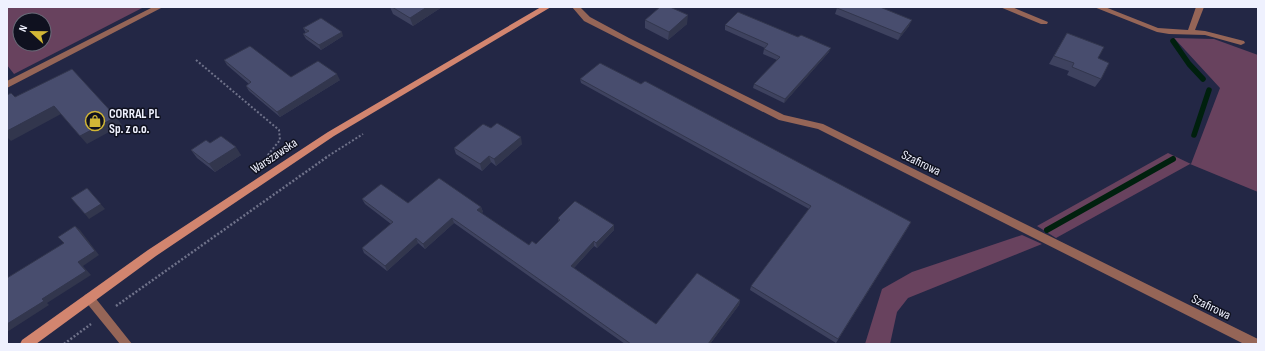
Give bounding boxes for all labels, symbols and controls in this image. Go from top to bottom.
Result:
north arrow [12,12,52,52]
text: N [16,23,30,34]
place label: CORRAL PL Sp. z o.o. [109,106,160,137]
shop icon: CORRAL PL Sp. z o.o. [84,110,106,132]
street label: Warszawska [248,135,300,177]
street label: Szafirowa [899,147,943,179]
street label: Szafirowa [1189,291,1233,323]

